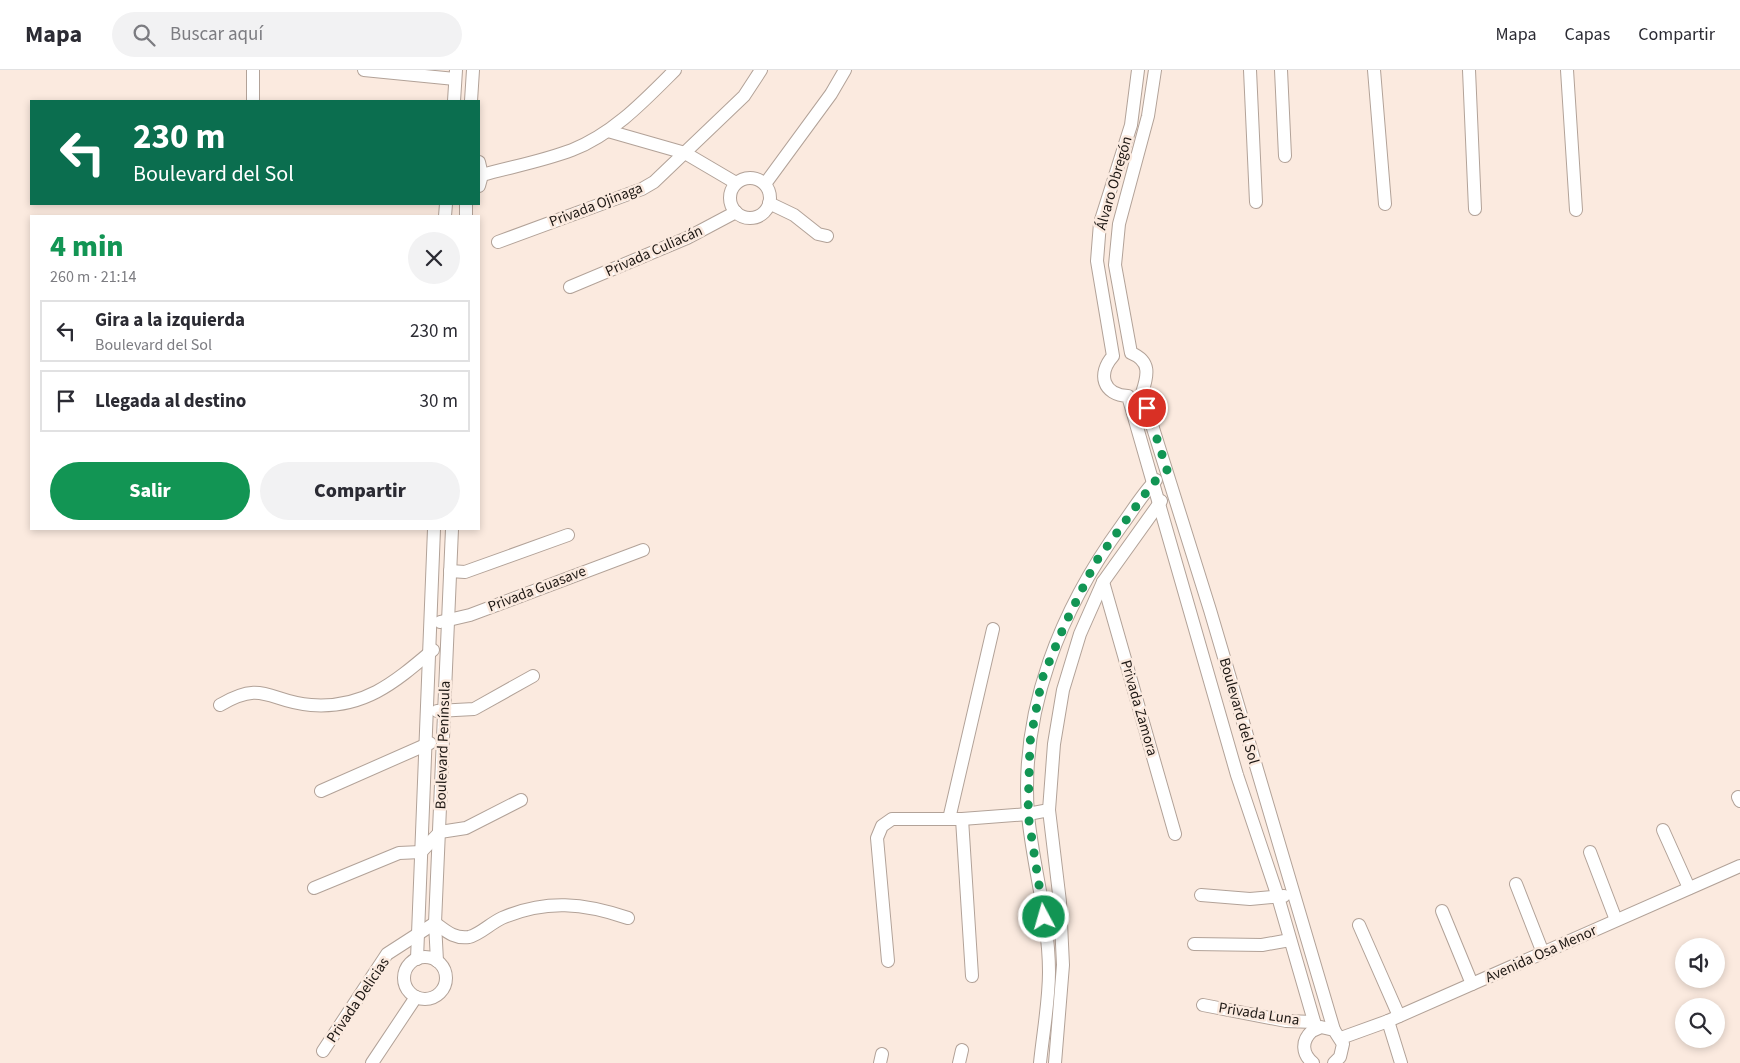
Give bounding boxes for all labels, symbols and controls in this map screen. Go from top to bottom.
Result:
search box [112,12,462,57]
text: Mapa [25,17,82,52]
icon: search [130,21,158,49]
text: Buscar aquí [170,21,263,48]
text: Mapa [1496,22,1537,47]
text: Capas [1565,22,1610,47]
text: Compartir [1638,22,1715,47]
text: 230 m [133,112,225,162]
icon: left [50,120,115,185]
street label: Álvaro Obregón [1091,134,1137,232]
text: Boulevard del Sol [133,158,294,190]
street label: Privada Ojinaga [546,178,646,232]
street label: Privada Culiacán [602,220,706,282]
text: 4 min [50,225,124,268]
button: close [408,232,460,284]
text: 260 m · 21:14 [50,266,137,288]
text: Gira a la izquierda [95,307,245,334]
icon: left [52,317,80,345]
text: 230 m [410,318,458,345]
text: Boulevard del Sol [95,334,212,356]
icon: arrive [52,387,80,415]
pin [1126,387,1168,429]
text: Llegada al destino [95,388,246,415]
text: 30 m [420,388,458,415]
icon: arrive [1133,394,1161,422]
button: Salir [50,462,250,520]
button: Compartir [260,462,460,520]
street label: Privada Guasave [485,561,589,617]
street label: Boulevard del Sol [1214,655,1264,767]
street label: Privada Zamora [1115,658,1163,758]
street label: Boulevard Península [430,680,456,810]
position arrow [1017,890,1069,942]
street label: Avenida Osa Menor [1482,920,1601,988]
map controls [1675,938,1725,1048]
button: sound [1675,938,1725,988]
street label: Privada Delicias [322,953,394,1047]
street label: Privada Luna [1217,997,1301,1031]
button: search [1675,998,1725,1048]

